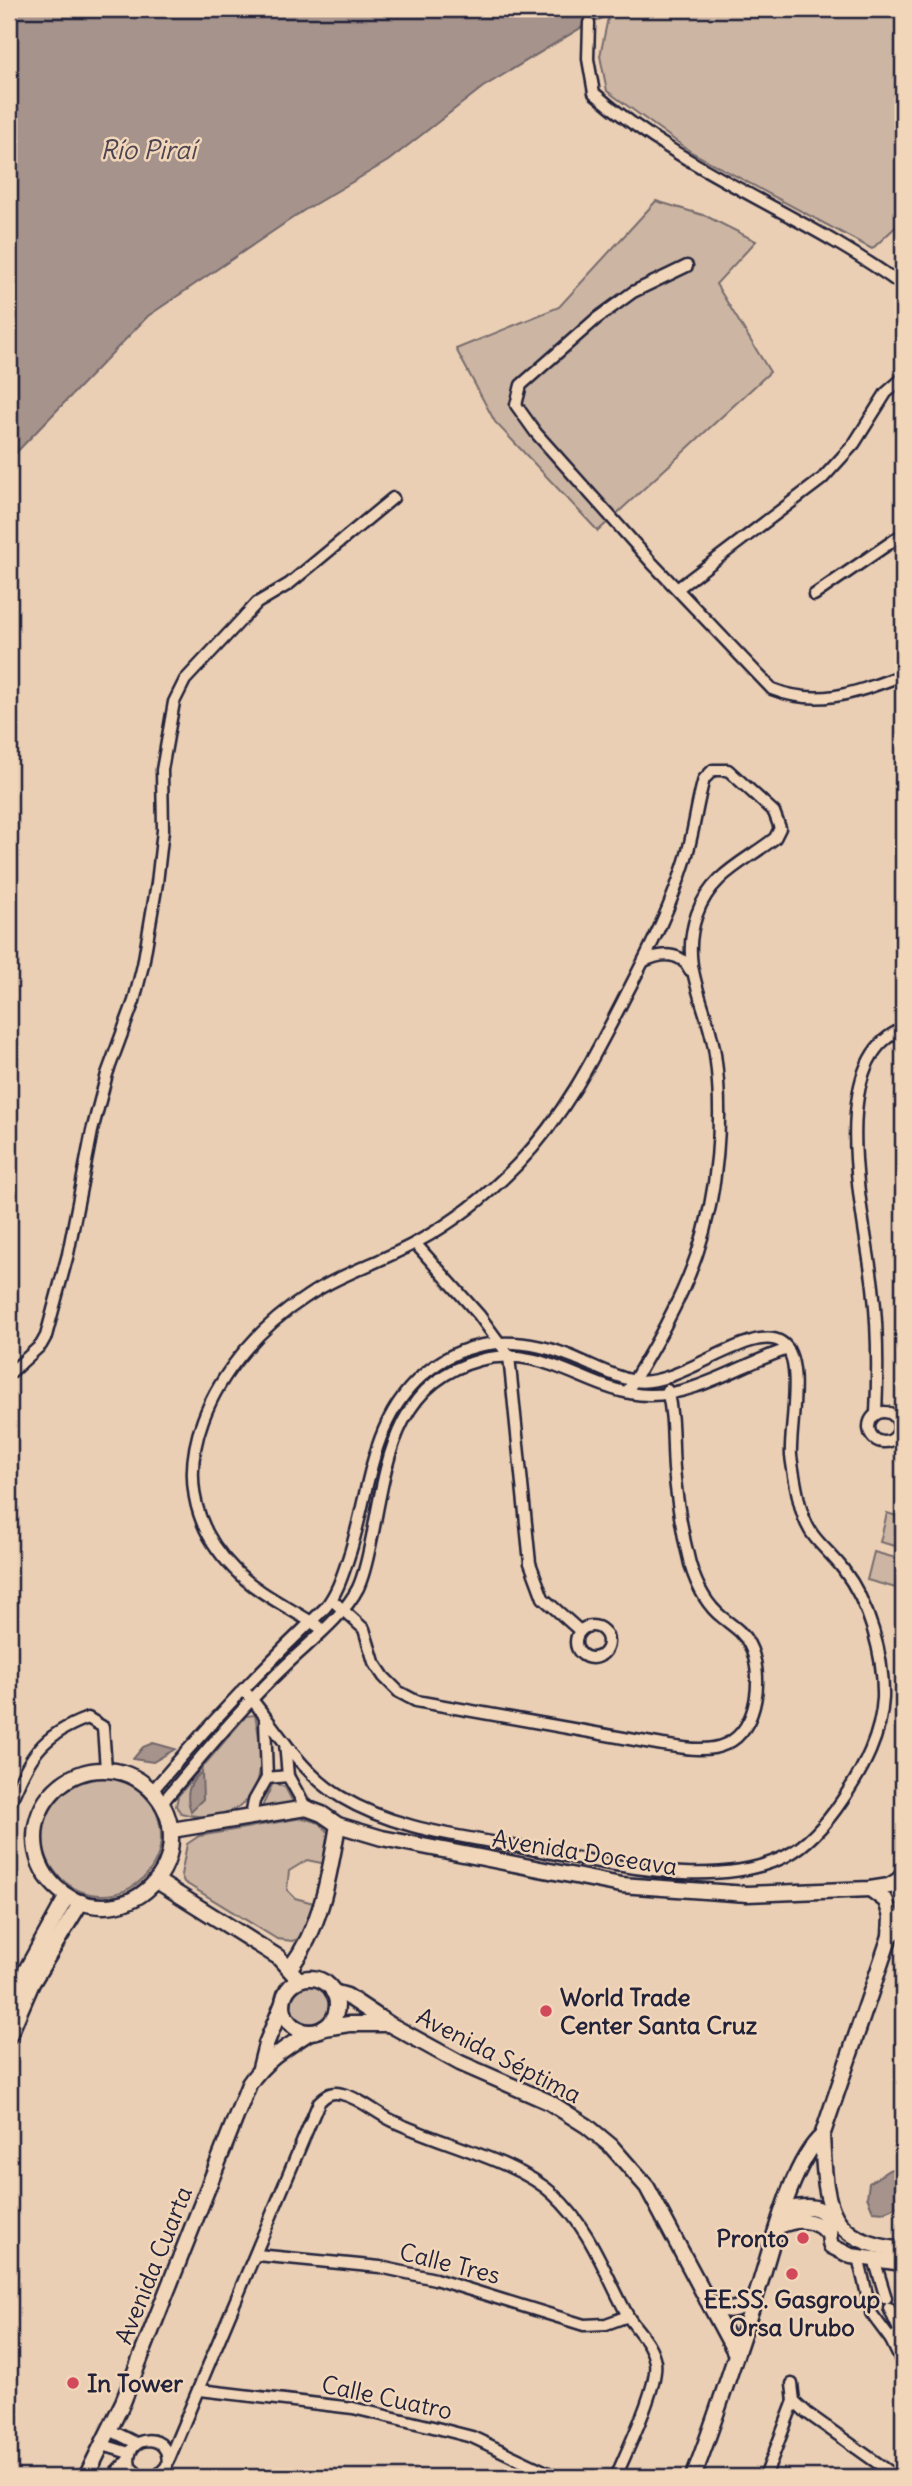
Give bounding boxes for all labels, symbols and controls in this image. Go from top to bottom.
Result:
water label: Río Piraí [100,133,200,166]
street label: Avenida Doceava [490,1823,680,1881]
place label: World Trade Center Santa Cruz [560,1982,758,2040]
street label: Avenida Séptima [412,2001,586,2109]
marker: World Trade Center Santa Cruz [538,2003,554,2019]
street label: Avenida Cuarta [108,2182,198,2348]
place label: Pronto [716,2223,789,2253]
marker: Pronto [795,2230,811,2246]
street label: Calle Tres [397,2236,503,2290]
marker: EE.SS. Gasgroup Orsa Urubo [784,2266,800,2282]
place label: EE.SS. Gasgroup Orsa Urubo [704,2284,880,2342]
place label: In Tower [87,2368,183,2398]
street label: Calle Cuatro [319,2369,455,2425]
marker: In Tower [65,2375,81,2391]

